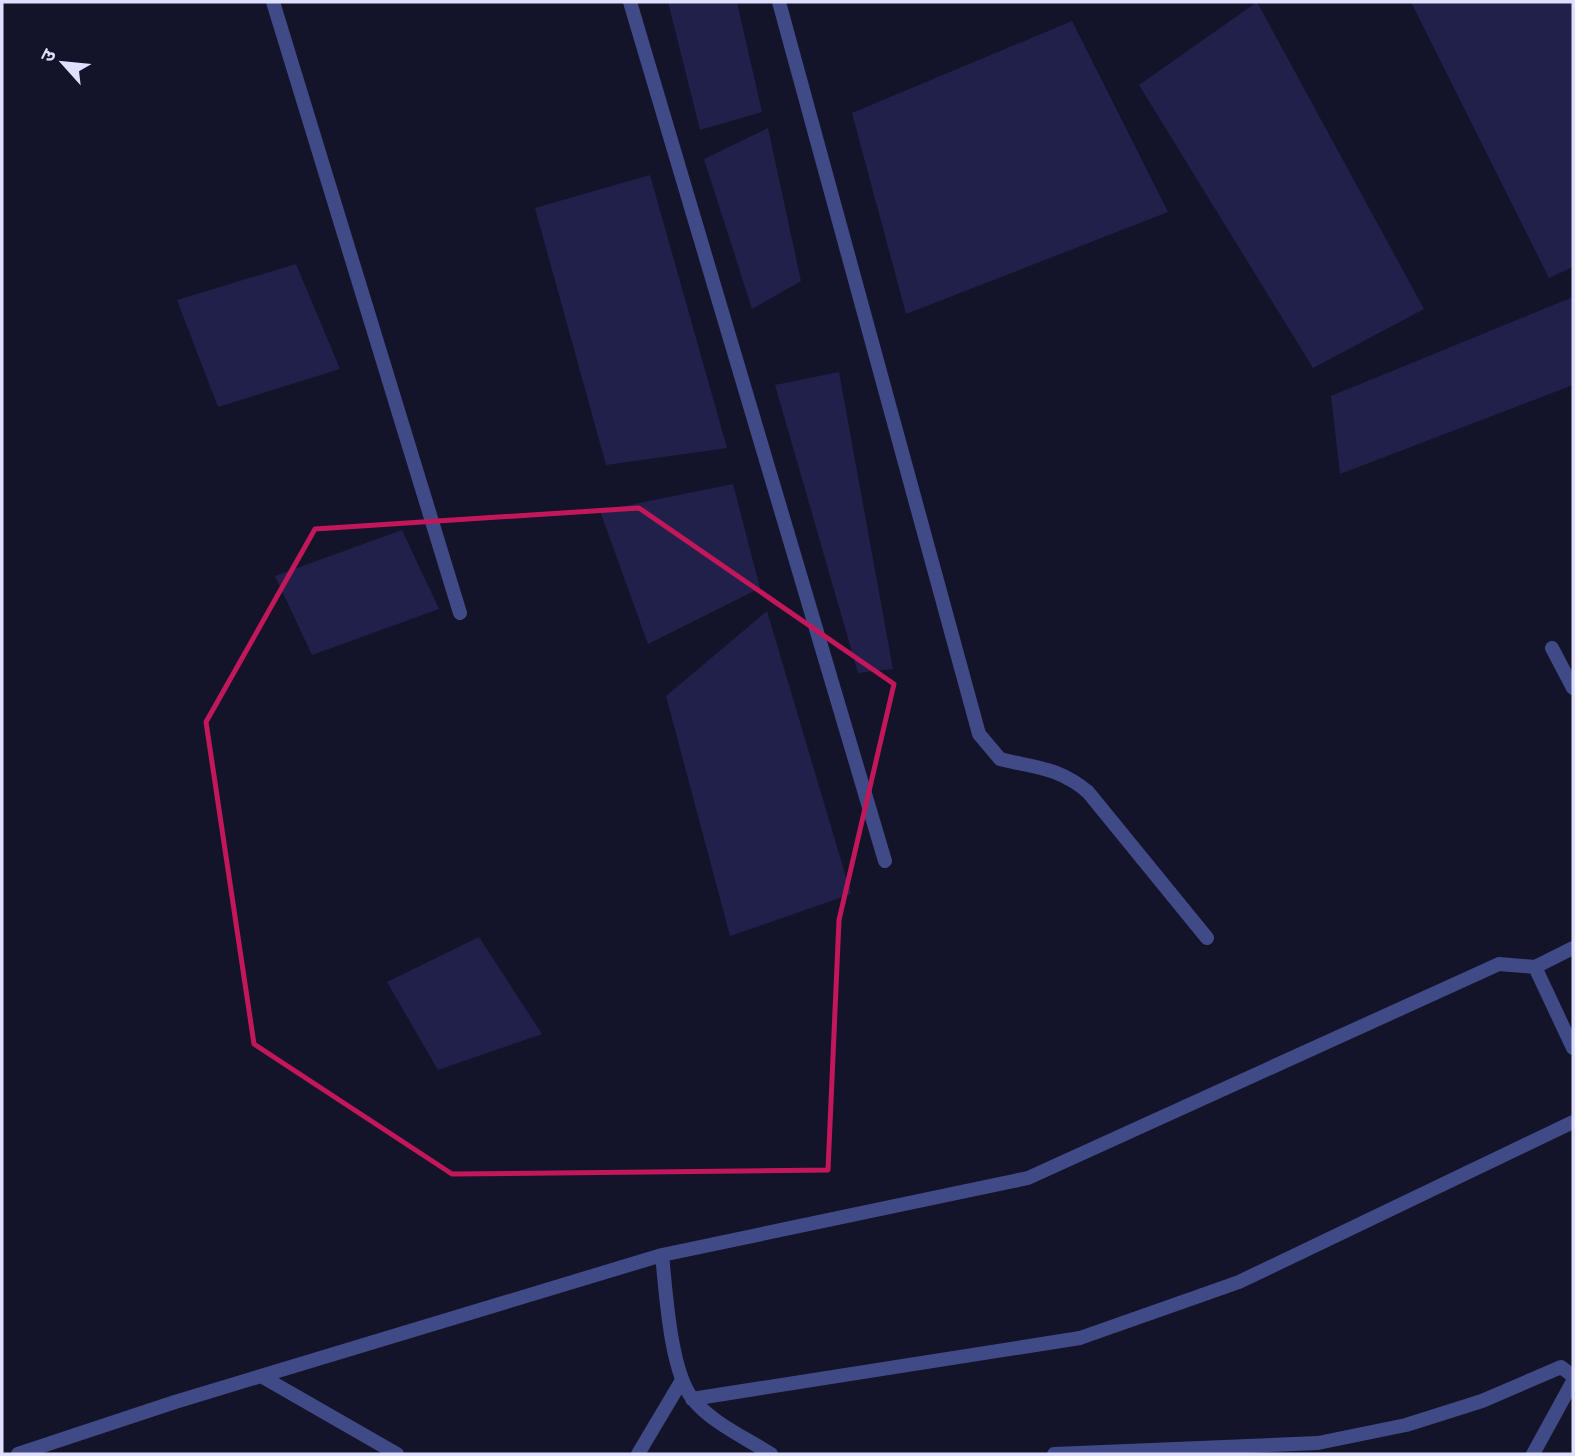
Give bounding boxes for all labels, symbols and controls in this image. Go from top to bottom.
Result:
north arrow [28,28,98,98]
text: उ [35,44,61,65]

